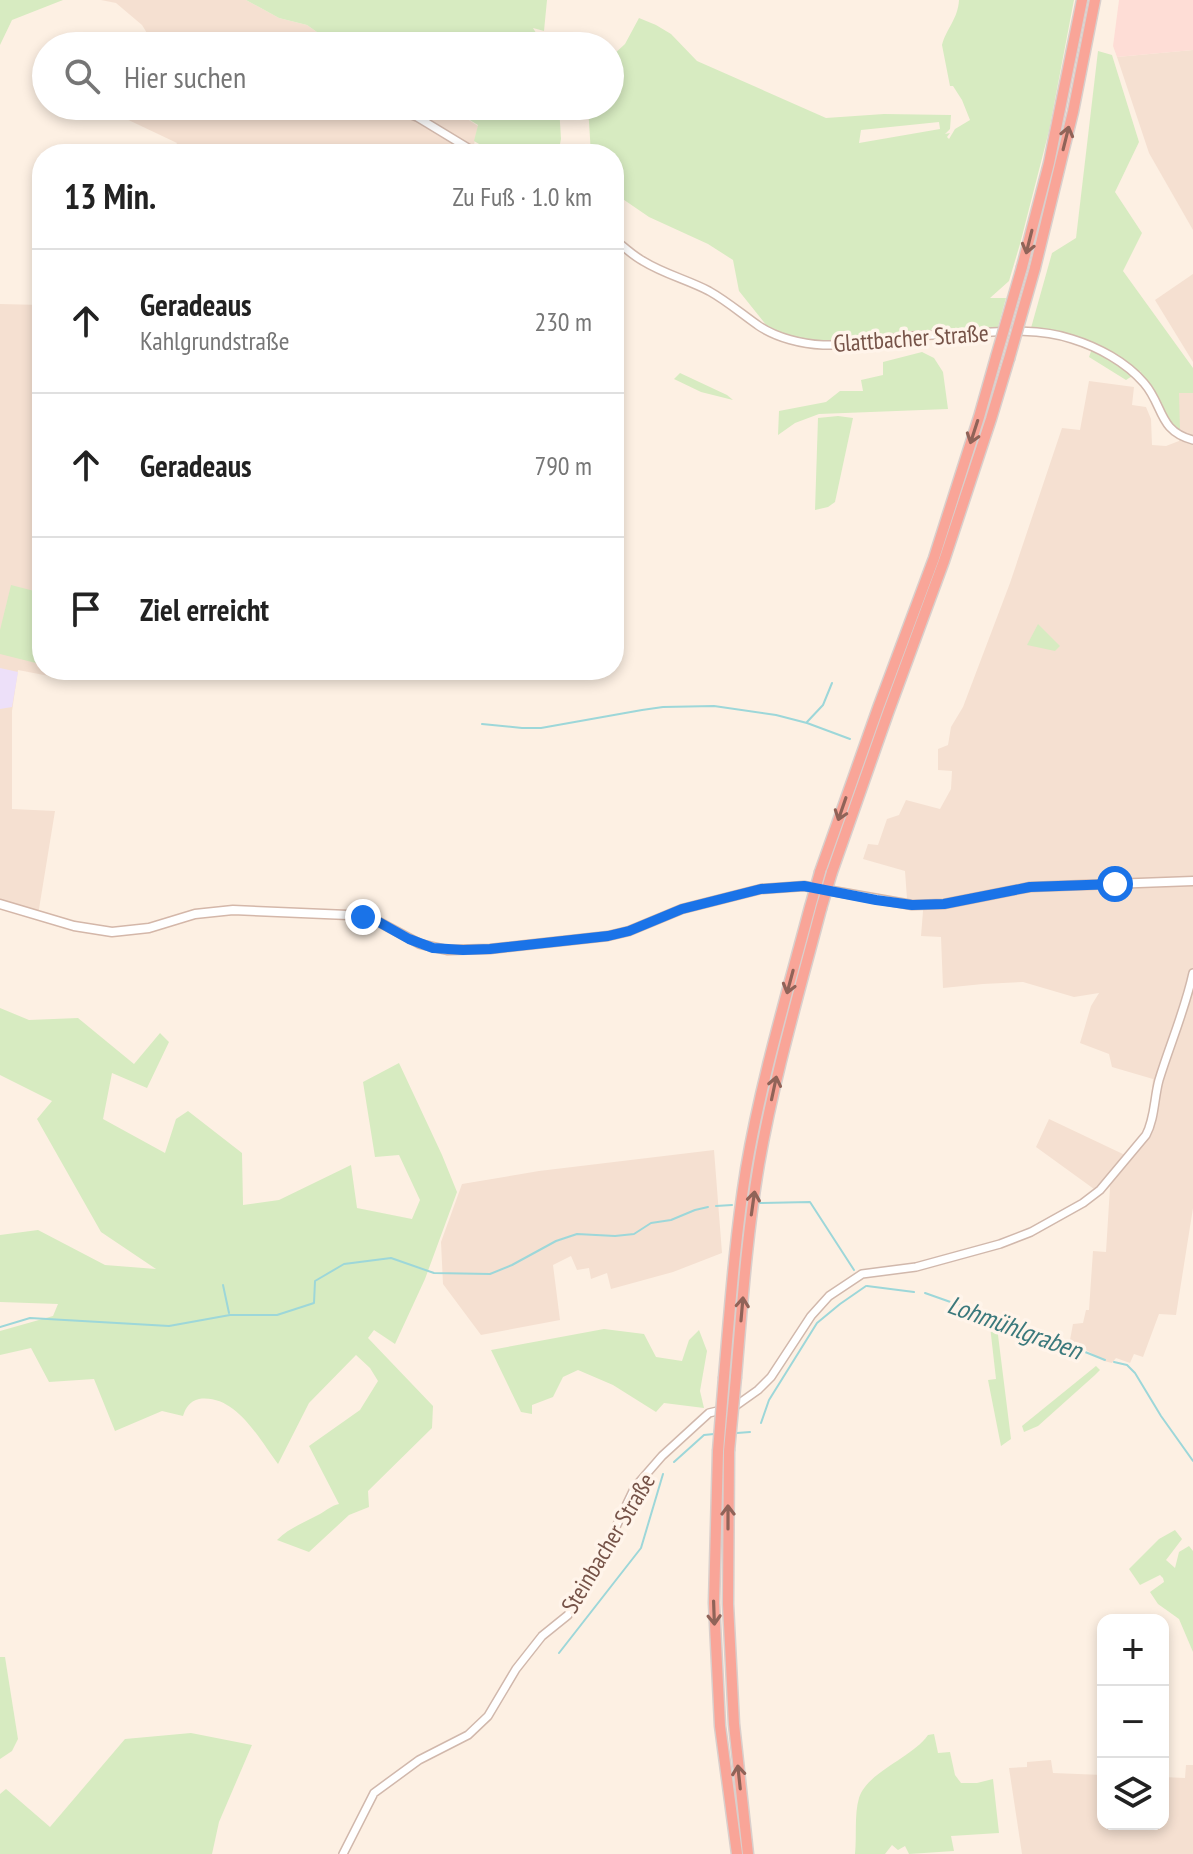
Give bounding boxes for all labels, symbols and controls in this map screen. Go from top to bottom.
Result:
search box [32,32,624,120]
icon: search [60,54,104,98]
text: Hier suchen [124,57,246,96]
one-way arrow [1060,125,1075,151]
text: 13 Min. [64,174,156,218]
text: Zu Fuß · 1.0 km [452,180,592,213]
one-way arrow [1020,229,1035,255]
text: Geradeaus [140,285,252,324]
icon: ahead [64,299,108,343]
text: 230 m [534,305,592,338]
street label: Glattbacher Straße [832,317,990,359]
text: Kahlgrundstraße [140,324,289,357]
one-way arrow [966,419,981,444]
icon: ahead [64,443,108,487]
text: Geradeaus [140,446,252,485]
text: 790 m [534,449,592,482]
icon: arrive [64,587,108,631]
text: Ziel erreicht [140,590,269,629]
one-way arrow [834,797,849,822]
route start [1097,866,1133,902]
route end [345,899,381,935]
one-way arrow [782,969,797,995]
one-way arrow [767,1076,782,1101]
one-way arrow [746,1191,761,1216]
water label: Lohmühlgraben [943,1288,1088,1367]
one-way arrow [734,1296,749,1323]
street label: Steinbacher Straße [554,1467,662,1619]
one-way arrow [720,1504,736,1531]
one-way arrow [707,1599,722,1626]
map controls [1097,1614,1169,1830]
button: + [1097,1614,1169,1686]
button: − [1097,1686,1169,1758]
button: layers [1097,1758,1169,1830]
one-way arrow [731,1764,746,1790]

